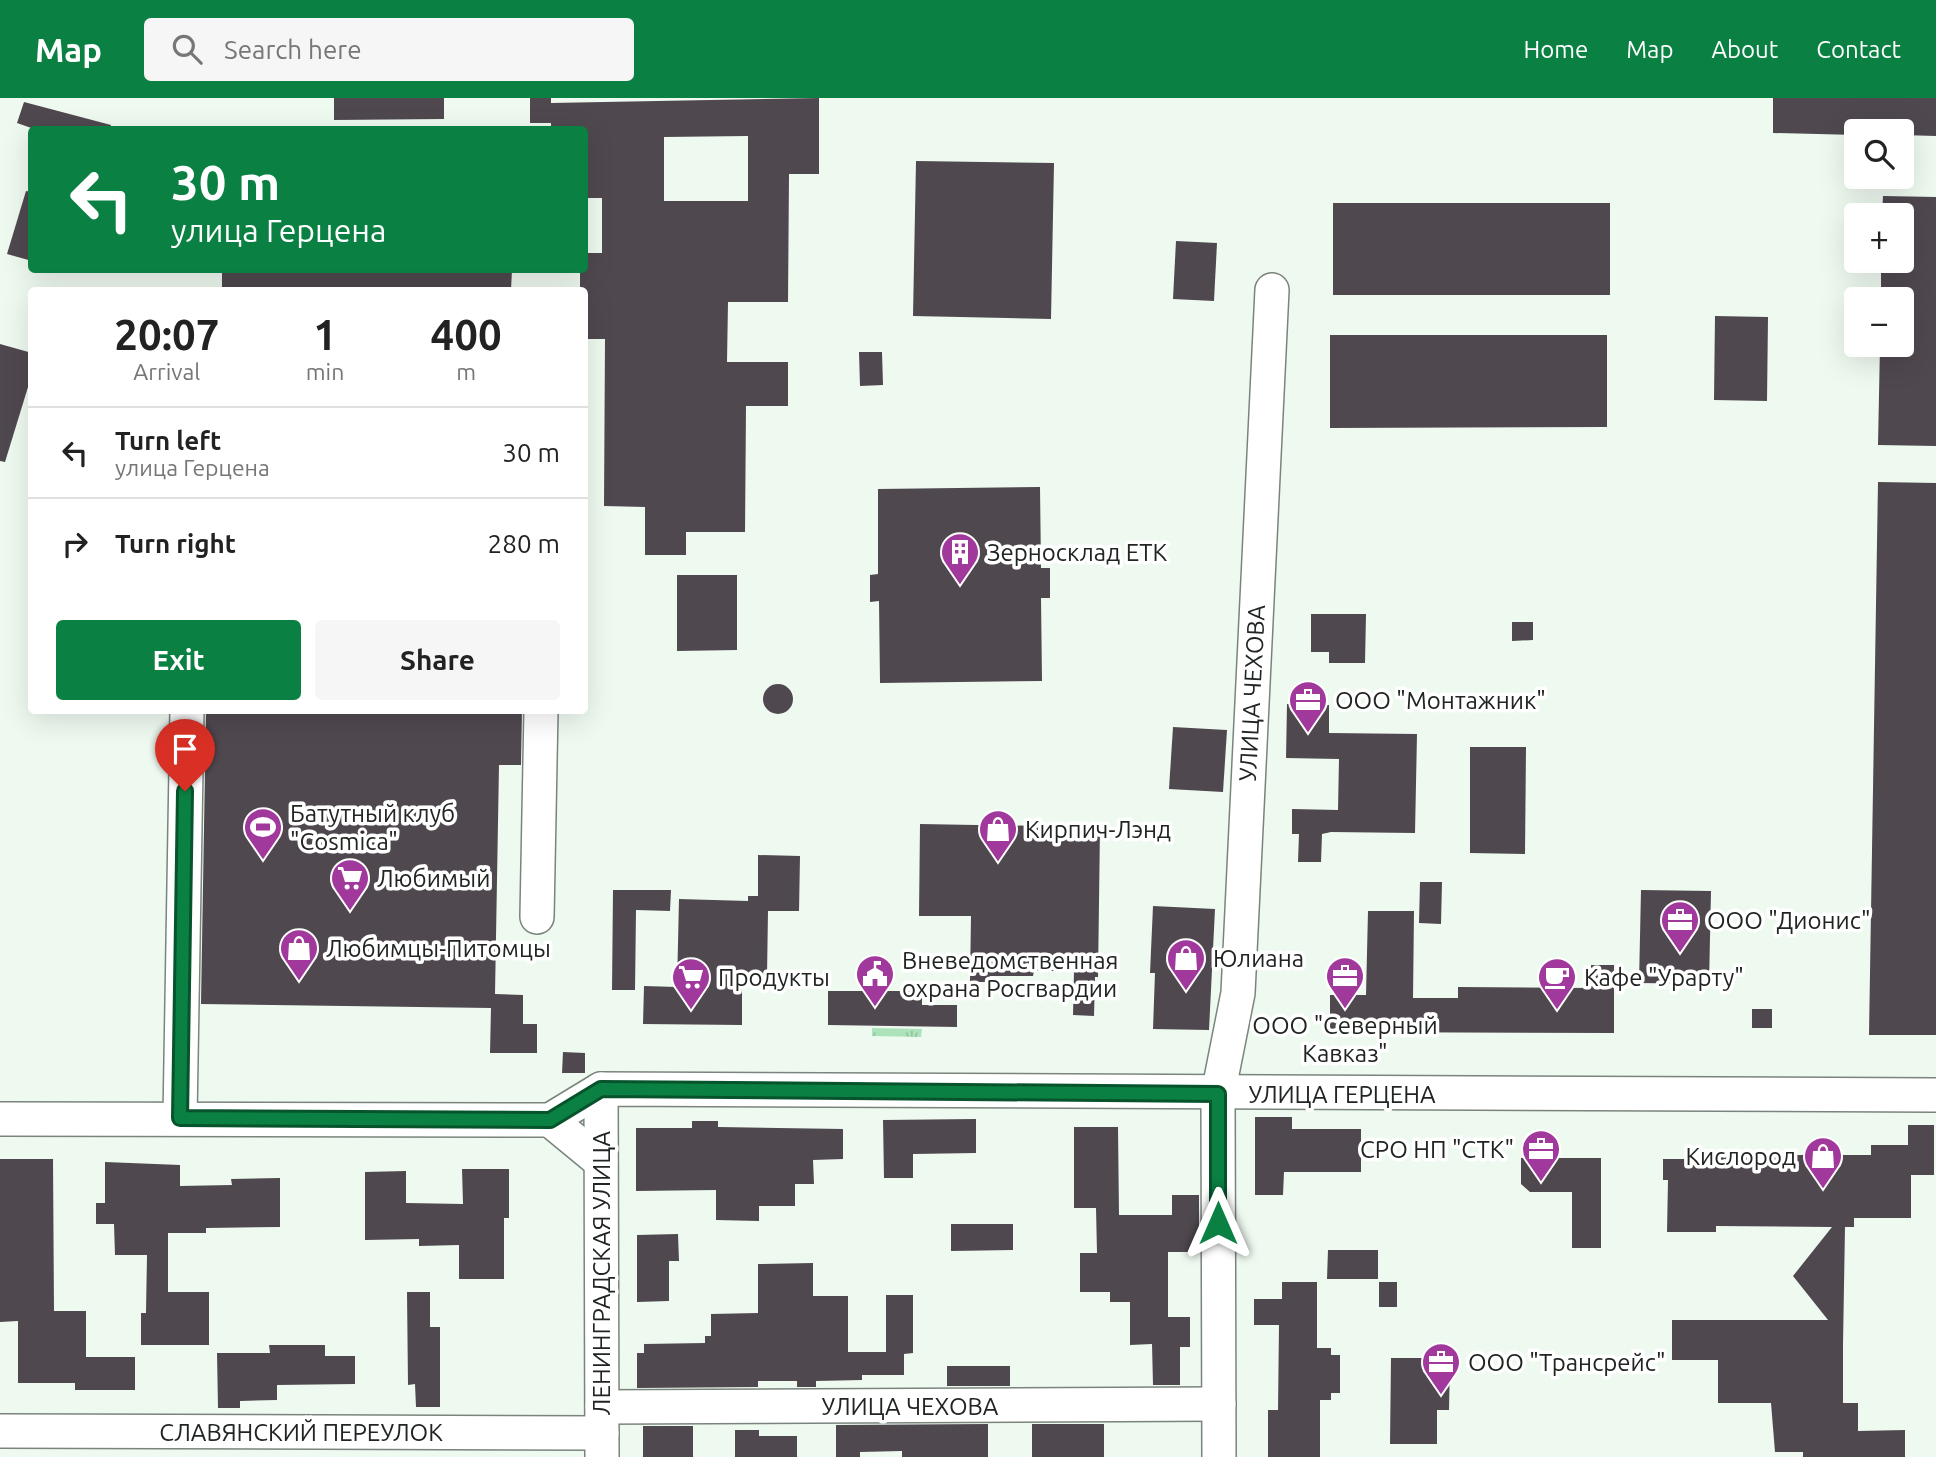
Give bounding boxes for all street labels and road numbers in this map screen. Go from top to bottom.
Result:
street label: УЛИЦА ЧЕХОВА [1234,604,1270,782]
street label: УЛИЦА ГЕРЦЕНА [1248,1081,1436,1108]
street label: ЛЕНИНГРАДСКАЯ УЛИЦА [588,1130,615,1415]
street label: УЛИЦА ЧЕХОВА [822,1393,999,1420]
street label: СЛАВЯНСКИЙ ПЕРЕУЛОК [159,1418,443,1446]

